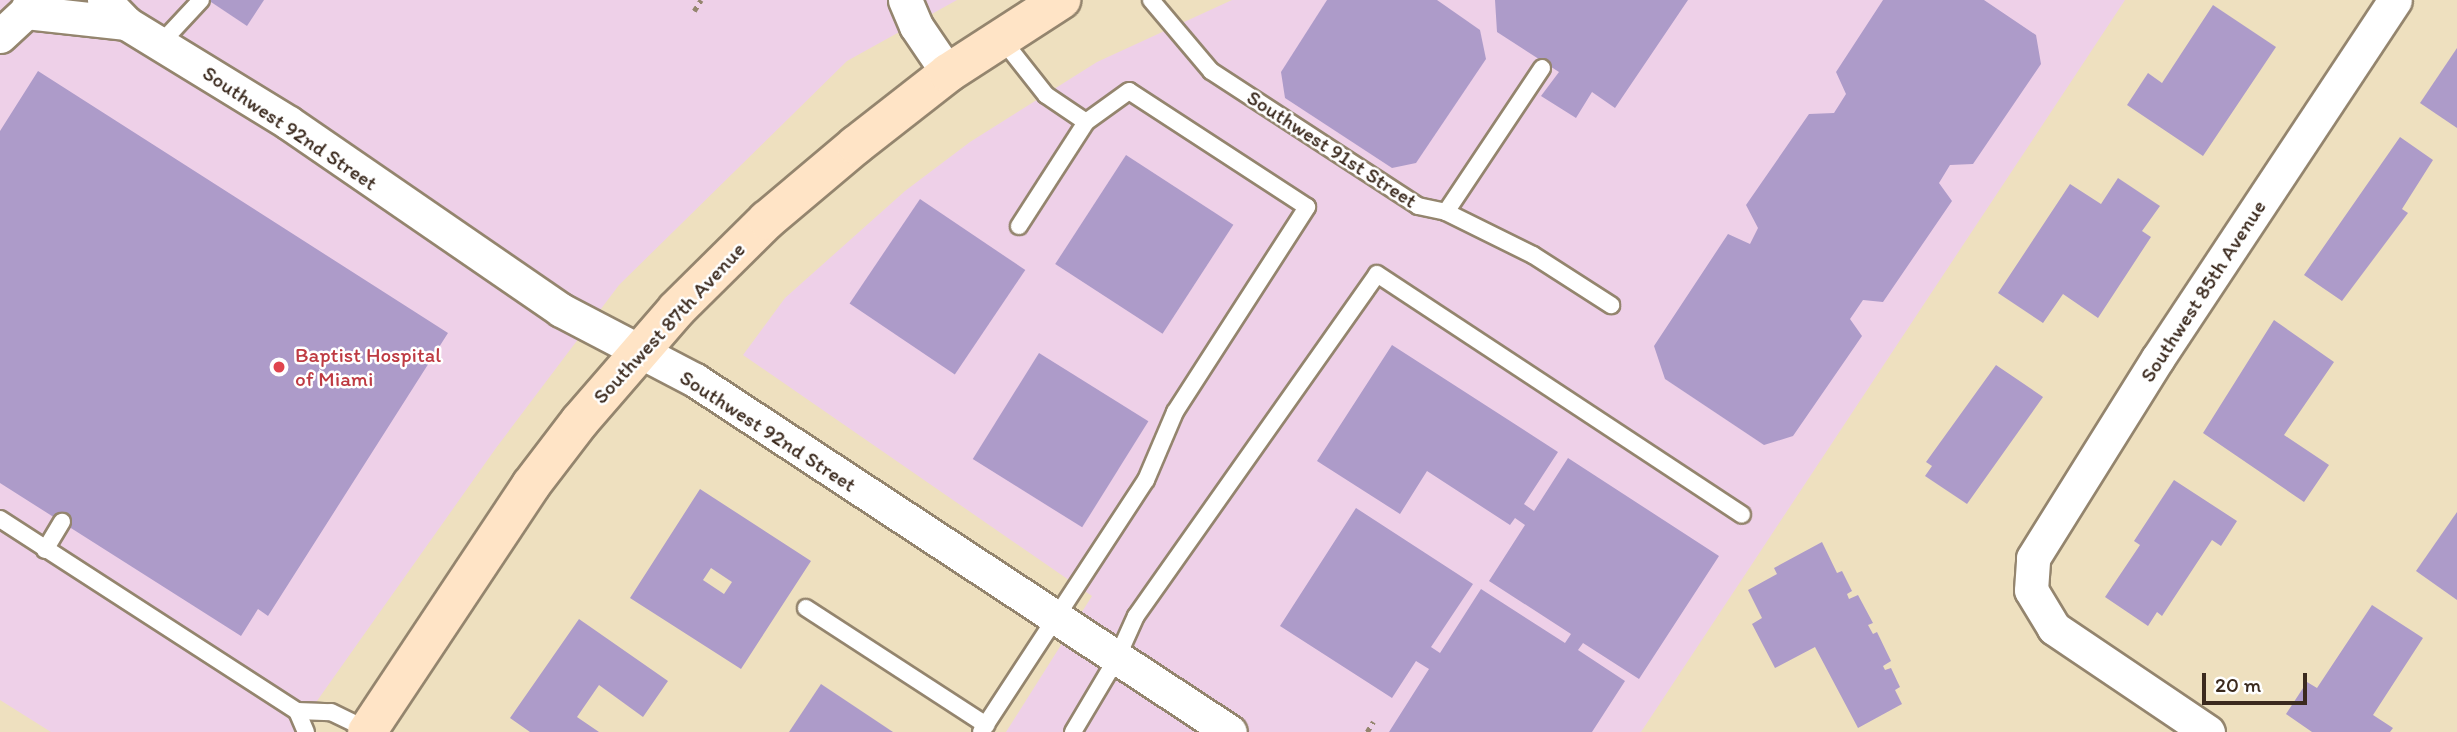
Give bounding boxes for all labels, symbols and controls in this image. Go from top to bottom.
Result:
street label: Southwest 92nd Street [198,60,382,196]
street label: Southwest 91st Street [1242,85,1422,213]
street label: Southwest 85th Avenue [2135,196,2271,386]
street label: Southwest 87th Avenue [588,238,750,408]
place label: Baptist Hospital of Miami [295,342,441,392]
marker: Baptist Hospital of Miami [269,357,289,377]
street label: Southwest 92nd Street [675,365,861,497]
scale bar [2205,658,2310,702]
text: 20 m [2215,672,2261,697]

